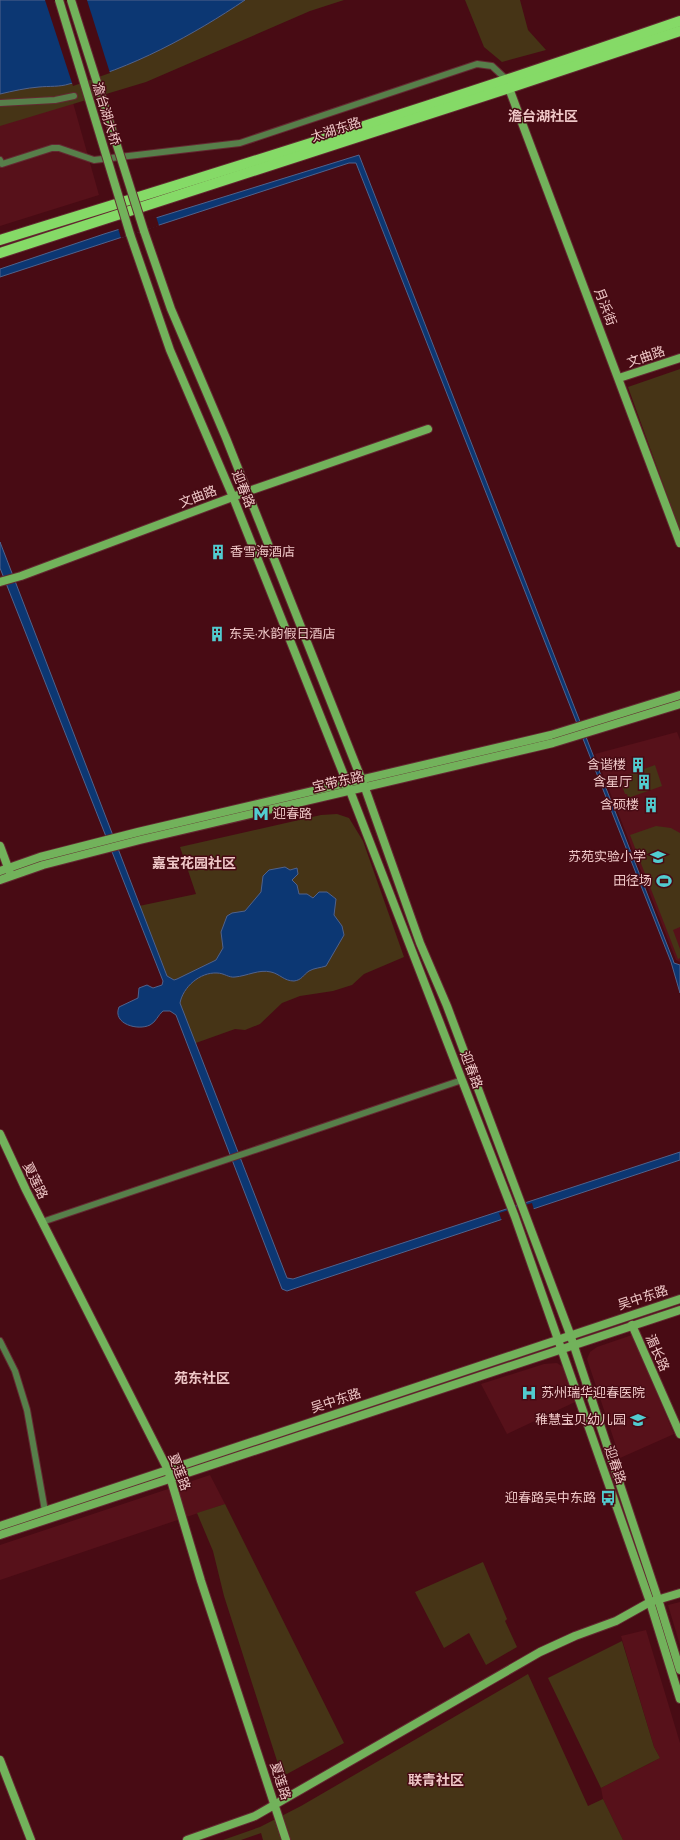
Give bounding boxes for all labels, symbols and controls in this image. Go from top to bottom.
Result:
street label: 澹台湖大桥 [89,81,123,147]
district label: 澹台湖社区 [508,108,578,125]
street label: 太湖东路 [309,114,363,146]
street label: 月浜街 [591,286,619,328]
street label: 文曲路 [625,343,667,371]
street label: 迎春路 [228,468,258,510]
street label: 文曲路 [177,483,219,511]
building icon: 香雪海酒店 [209,543,227,561]
place label: 香雪海酒店 [230,544,295,560]
building icon: 东吴·水韵假日酒店 [208,625,226,643]
place label: 东吴·水韵假日酒店 [229,626,336,642]
building icon: 含谐楼 [629,756,647,774]
place label: 含谐楼 [587,757,626,773]
street label: 宝带东路 [311,768,365,796]
building icon: 含星厅 [635,773,653,791]
place label: 含星厅 [593,774,632,790]
building icon: 含硕楼 [642,796,660,814]
place label: 含硕楼 [600,797,639,813]
metro station icon: 迎春路 [252,805,270,823]
place label: 迎春路 [273,806,312,822]
school or university icon: 苏苑实验小学 [649,848,667,866]
place label: 苏苑实验小学 [568,849,646,865]
district label: 嘉宝花园社区 [152,855,236,872]
sports icon: 田径场 [655,872,673,890]
place label: 田径场 [613,873,652,889]
street label: 迎春路 [457,1049,485,1091]
street label: 夏莲路 [19,1160,51,1202]
street label: 吴中东路 [616,1282,670,1314]
street label: 湄长路 [642,1332,672,1374]
district label: 苑东社区 [174,1370,230,1387]
hospital icon: 苏州瑞华迎春医院 [520,1384,538,1402]
street label: 吴中东路 [309,1385,363,1417]
place label: 苏州瑞华迎春医院 [541,1385,645,1401]
school or university icon: 稚慧宝贝幼儿园 [629,1411,647,1429]
place label: 稚慧宝贝幼儿园 [535,1412,626,1428]
street label: 迎春路 [601,1444,629,1486]
street label: 夏莲路 [165,1451,193,1493]
bus stop icon: 迎春路吴中东路 [599,1489,617,1507]
place label: 迎春路吴中东路 [505,1490,596,1506]
street label: 夏莲路 [266,1760,294,1802]
district label: 联青社区 [408,1772,464,1789]

